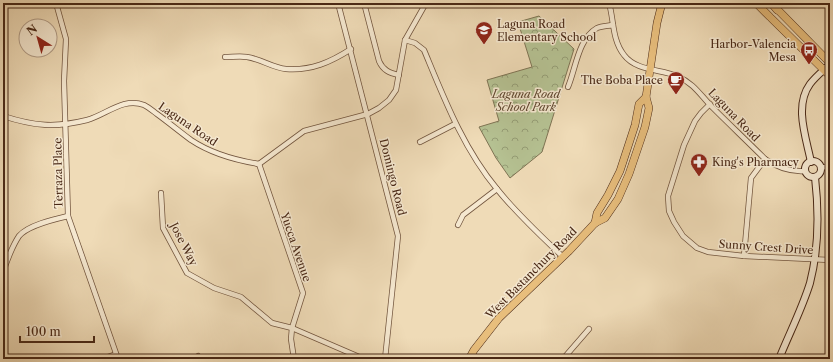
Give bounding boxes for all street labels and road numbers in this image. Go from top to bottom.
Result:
street label: Laguna Road [705,86,763,145]
street label: Laguna Road [156,99,220,149]
street label: Terraza Place [50,137,66,209]
street label: Domingo Road [377,137,409,217]
street label: Yucca Avenue [277,209,314,284]
street label: Jose Way [166,218,201,269]
street label: West Bastanchury Road [482,224,580,322]
street label: Sunny Crest Drive [718,237,814,257]

